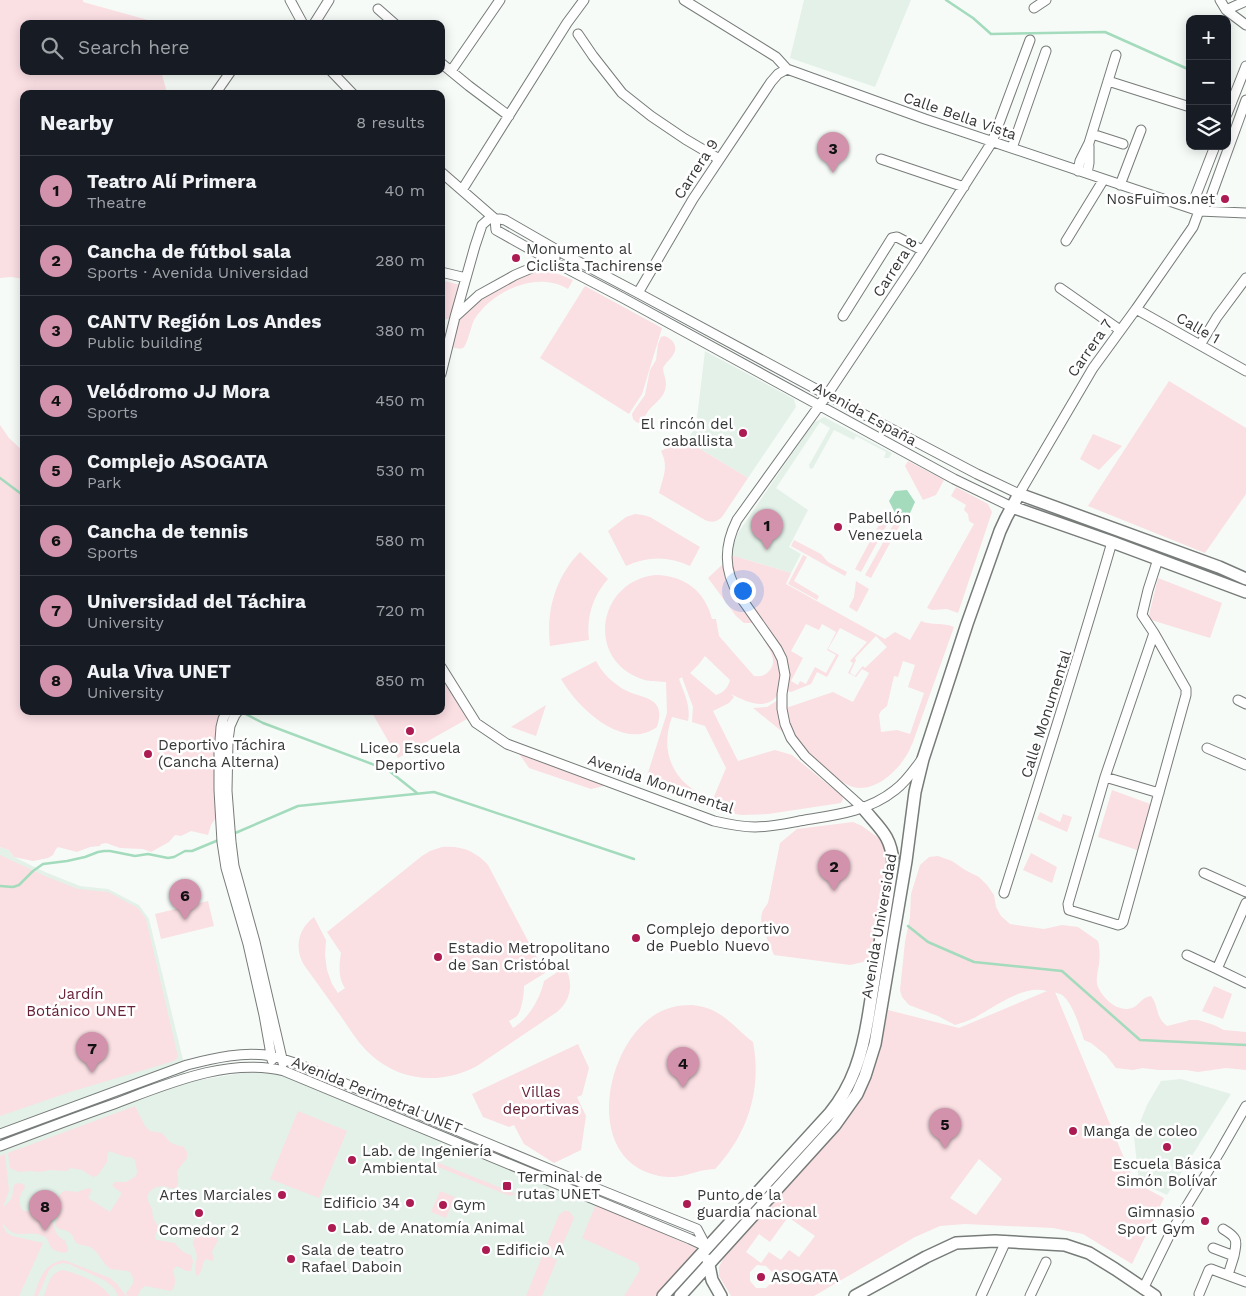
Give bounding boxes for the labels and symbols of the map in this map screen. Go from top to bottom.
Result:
street label: Calle Bella Vista [901,88,1019,144]
pin: 3 [817,132,849,173]
street label: Carrera 9 [670,136,722,202]
place label: NosFuimos.net [1106,190,1216,208]
marker: NosFuimos.net [1219,193,1231,205]
street label: Carrera 8 [869,234,921,300]
place label: Monumento al Ciclista Tachirense [526,240,662,275]
marker: Monumento al Ciclista Tachirense [510,252,522,264]
street label: Calle 1 [1173,308,1223,348]
street label: Carrera 7 [1064,316,1116,380]
street label: Avenida España [810,378,920,450]
place label: El rincón del caballista [640,415,734,450]
marker: El rincón del caballista [737,427,749,439]
pin: 1 [751,509,783,550]
place label: Pabellón Venezuela [848,509,923,544]
marker: Pabellón Venezuela [832,521,844,533]
your location [730,578,756,604]
street label: Calle Monumental [1017,647,1075,780]
marker: Liceo Escuela Deportivo [404,725,416,737]
place label: Deportivo Táchira (Cancha Alterna) [158,736,286,771]
place label: Liceo Escuela Deportivo [360,739,461,774]
marker: Deportivo Táchira (Cancha Alterna) [142,748,154,760]
street label: Avenida Monumental [585,750,737,818]
pin: 2 [818,850,850,891]
street label: Avenida Universidad [857,852,901,1000]
pin: 6 [169,879,201,920]
place label: Complejo deportivo de Pueblo Nuevo [646,920,790,955]
marker: Complejo deportivo de Pueblo Nuevo [630,932,642,944]
place label: Estadio Metropolitano de San Cristóbal [448,939,610,974]
marker: Estadio Metropolitano de San Cristóbal [432,951,444,963]
park label: Jardín Botánico UNET [26,985,136,1020]
pin: 7 [76,1032,108,1073]
pin: 4 [667,1047,699,1088]
street label: Avenida Perimetral UNET [289,1052,465,1138]
park label: Villas deportivas [503,1083,579,1118]
pin: 5 [929,1108,961,1149]
place label: Manga de coleo [1083,1122,1198,1140]
marker: Manga de coleo [1067,1125,1079,1137]
marker: Escuela Básica Simón Bolívar [1161,1141,1173,1153]
place label: Lab. de Ingeniería Ambiental [362,1142,492,1177]
marker: Lab. de Ingeniería Ambiental [346,1154,358,1166]
place label: Escuela Básica Simón Bolívar [1113,1155,1222,1190]
place label: Terminal de rutas UNET [517,1168,603,1203]
marker: Terminal de rutas UNET [501,1180,513,1192]
place label: Artes Marciales [159,1186,272,1204]
place label: Punto de la guardia nacional [697,1186,817,1221]
marker: Artes Marciales [276,1189,288,1201]
pin: 8 [29,1190,61,1231]
place label: Edificio 34 [323,1194,400,1212]
place label: Gym [453,1196,486,1214]
marker: Edificio 34 [404,1197,416,1209]
marker: Punto de la guardia nacional [681,1198,693,1210]
marker: Gym [437,1199,449,1211]
place label: Gimnasio Sport Gym [1117,1203,1195,1238]
marker: Comedor 2 [193,1207,205,1219]
marker: Gimnasio Sport Gym [1199,1215,1211,1227]
place label: Lab. de Anatomía Animal [342,1219,525,1237]
place label: Comedor 2 [159,1221,239,1239]
marker: Lab. de Anatomía Animal [326,1222,338,1234]
place label: Sala de teatro Rafael Daboin [301,1241,404,1276]
place label: Edificio A [496,1241,564,1259]
marker: Edificio A [480,1244,492,1256]
marker: Sala de teatro Rafael Daboin [285,1253,297,1265]
place label: ASOGATA [771,1268,839,1286]
marker: ASOGATA [755,1271,767,1283]

